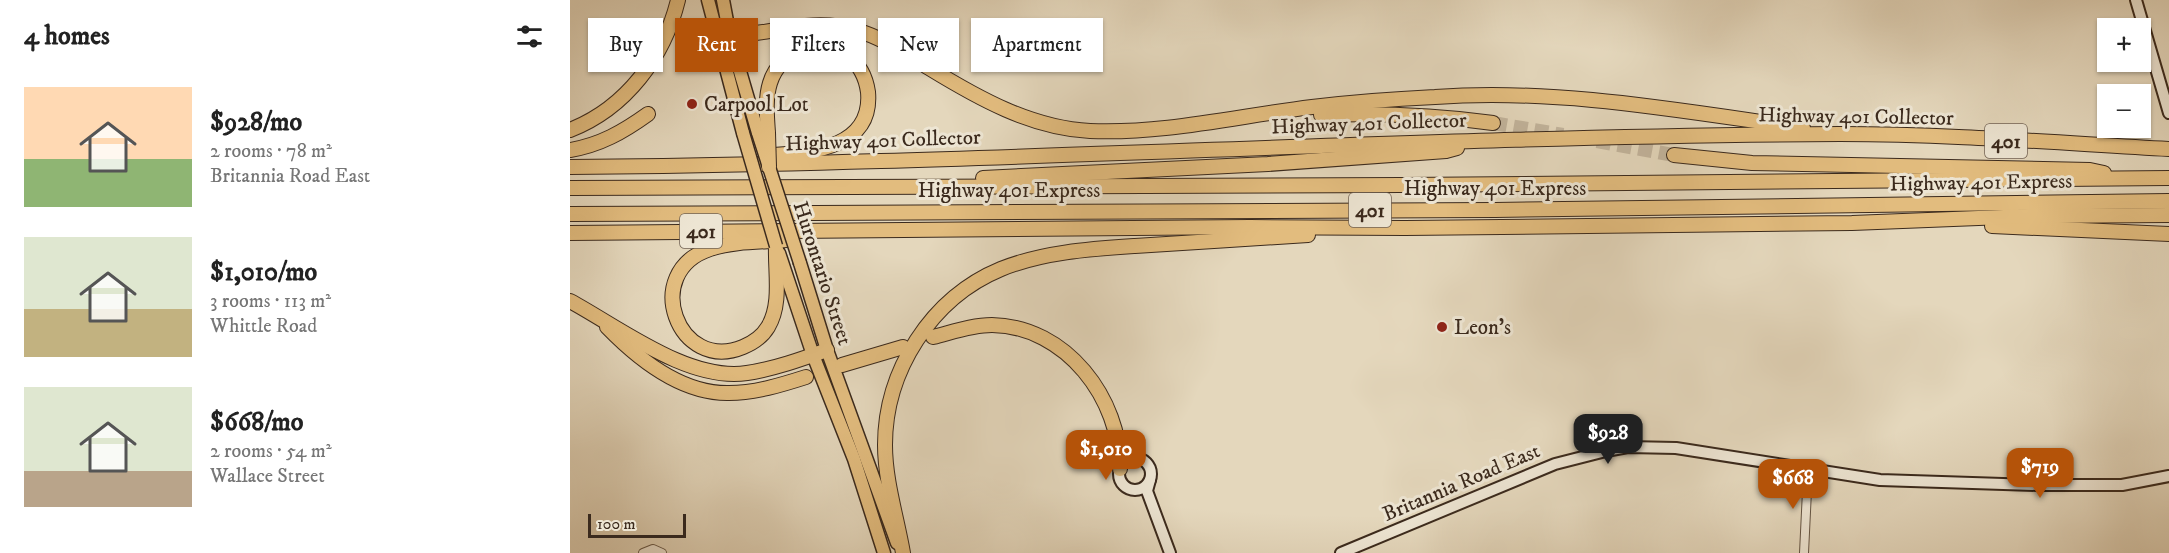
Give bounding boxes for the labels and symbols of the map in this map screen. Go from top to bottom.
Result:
place label: Carpool Lot [704,92,809,118]
marker: Carpool Lot [685,97,699,111]
street label: Highway 401 Collector [1758,102,1954,132]
street label: Highway 401 Collector [1271,108,1467,140]
road number: 401 [1985,124,2027,158]
street label: Highway 401 Collector [785,125,981,157]
street label: Highway 401 Express [1890,168,2072,198]
street label: Highway 401 Express [1404,176,1586,202]
street label: Highway 401 Express [918,178,1100,204]
road number: 401 [1349,193,1391,227]
street label: Hurontario Street [787,198,858,349]
road number: 401 [680,214,722,248]
place label: Leon's [1454,315,1511,341]
marker: Leon's [1435,320,1449,334]
pin: $928 [1572,414,1644,465]
pin: $1,010 [1057,430,1155,481]
street label: Britannia Road East [1379,438,1544,528]
pin: $719 [2004,448,2076,499]
pin: $668 [1757,459,1829,510]
scale bar [588,511,686,538]

